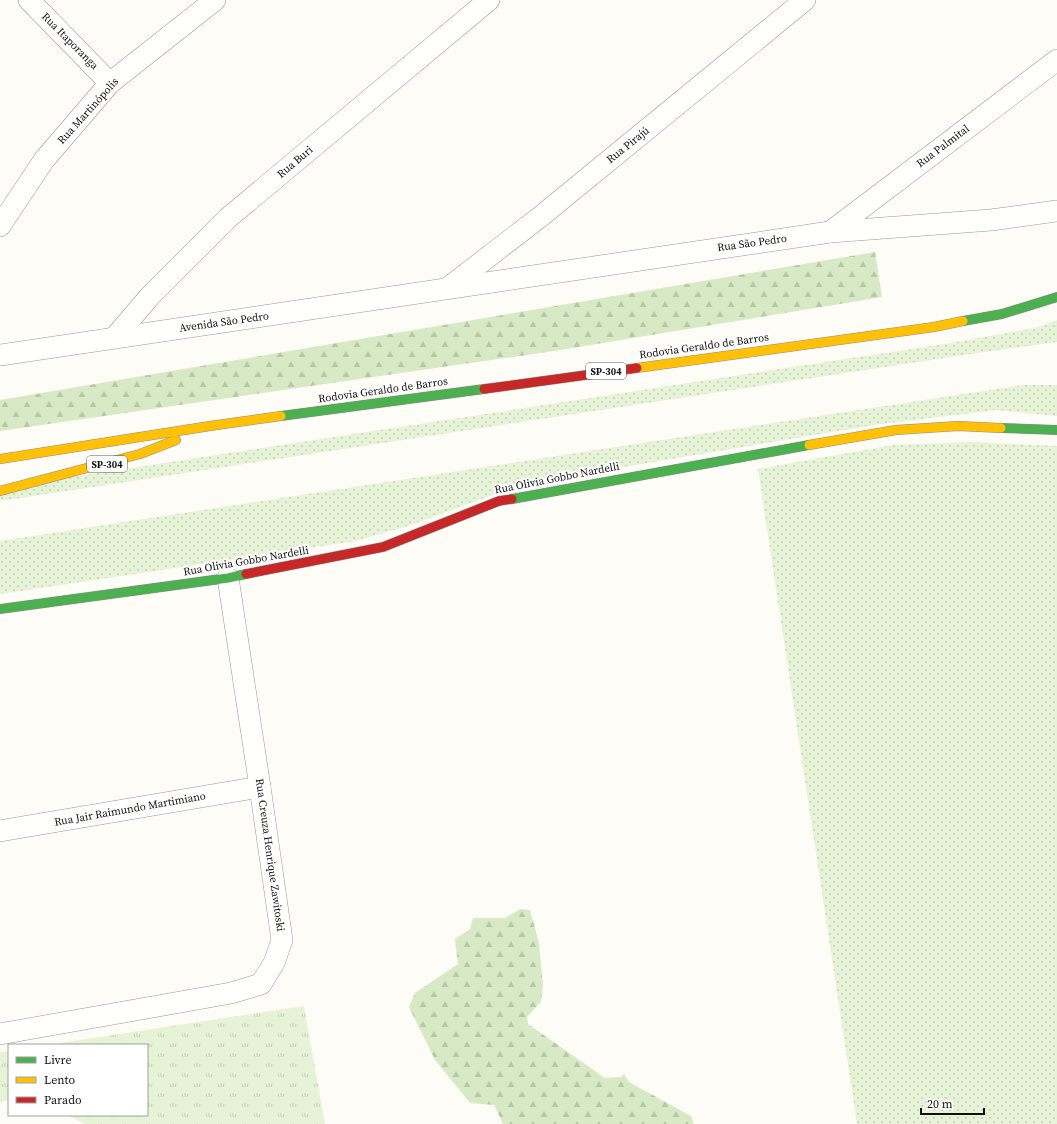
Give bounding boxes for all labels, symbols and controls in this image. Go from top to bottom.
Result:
street label: Rua Itaporanga [38,9,102,73]
street label: Rua Martinópolis [54,74,122,148]
street label: Rua Palmital [913,121,973,171]
street label: Rua Pirajú [603,123,653,167]
street label: Rua Buri [274,143,316,181]
street label: Rua São Pedro [716,231,788,255]
street label: Avenida São Pedro [178,308,270,336]
street label: Rodovia Geraldo de Barros [638,329,770,363]
road number: SP-304 [586,363,626,379]
street label: Rodovia Geraldo de Barros [317,373,449,407]
road number: SP-304 [87,456,127,472]
street label: Rua Olivia Gobbo Nardelli [493,459,621,497]
street label: Rua Olivia Gobbo Nardelli [182,543,310,579]
street label: Rua Creuza Henrique Zawitoski [252,778,288,932]
street label: Rua Jair Raimundo Martimiano [53,788,207,830]
legend [8,1044,148,1116]
text: Livre [44,1052,72,1068]
text: Lento [44,1072,75,1088]
scale bar [921,1090,984,1116]
text: Parado [44,1092,82,1108]
text: 20 m [927,1096,953,1112]

